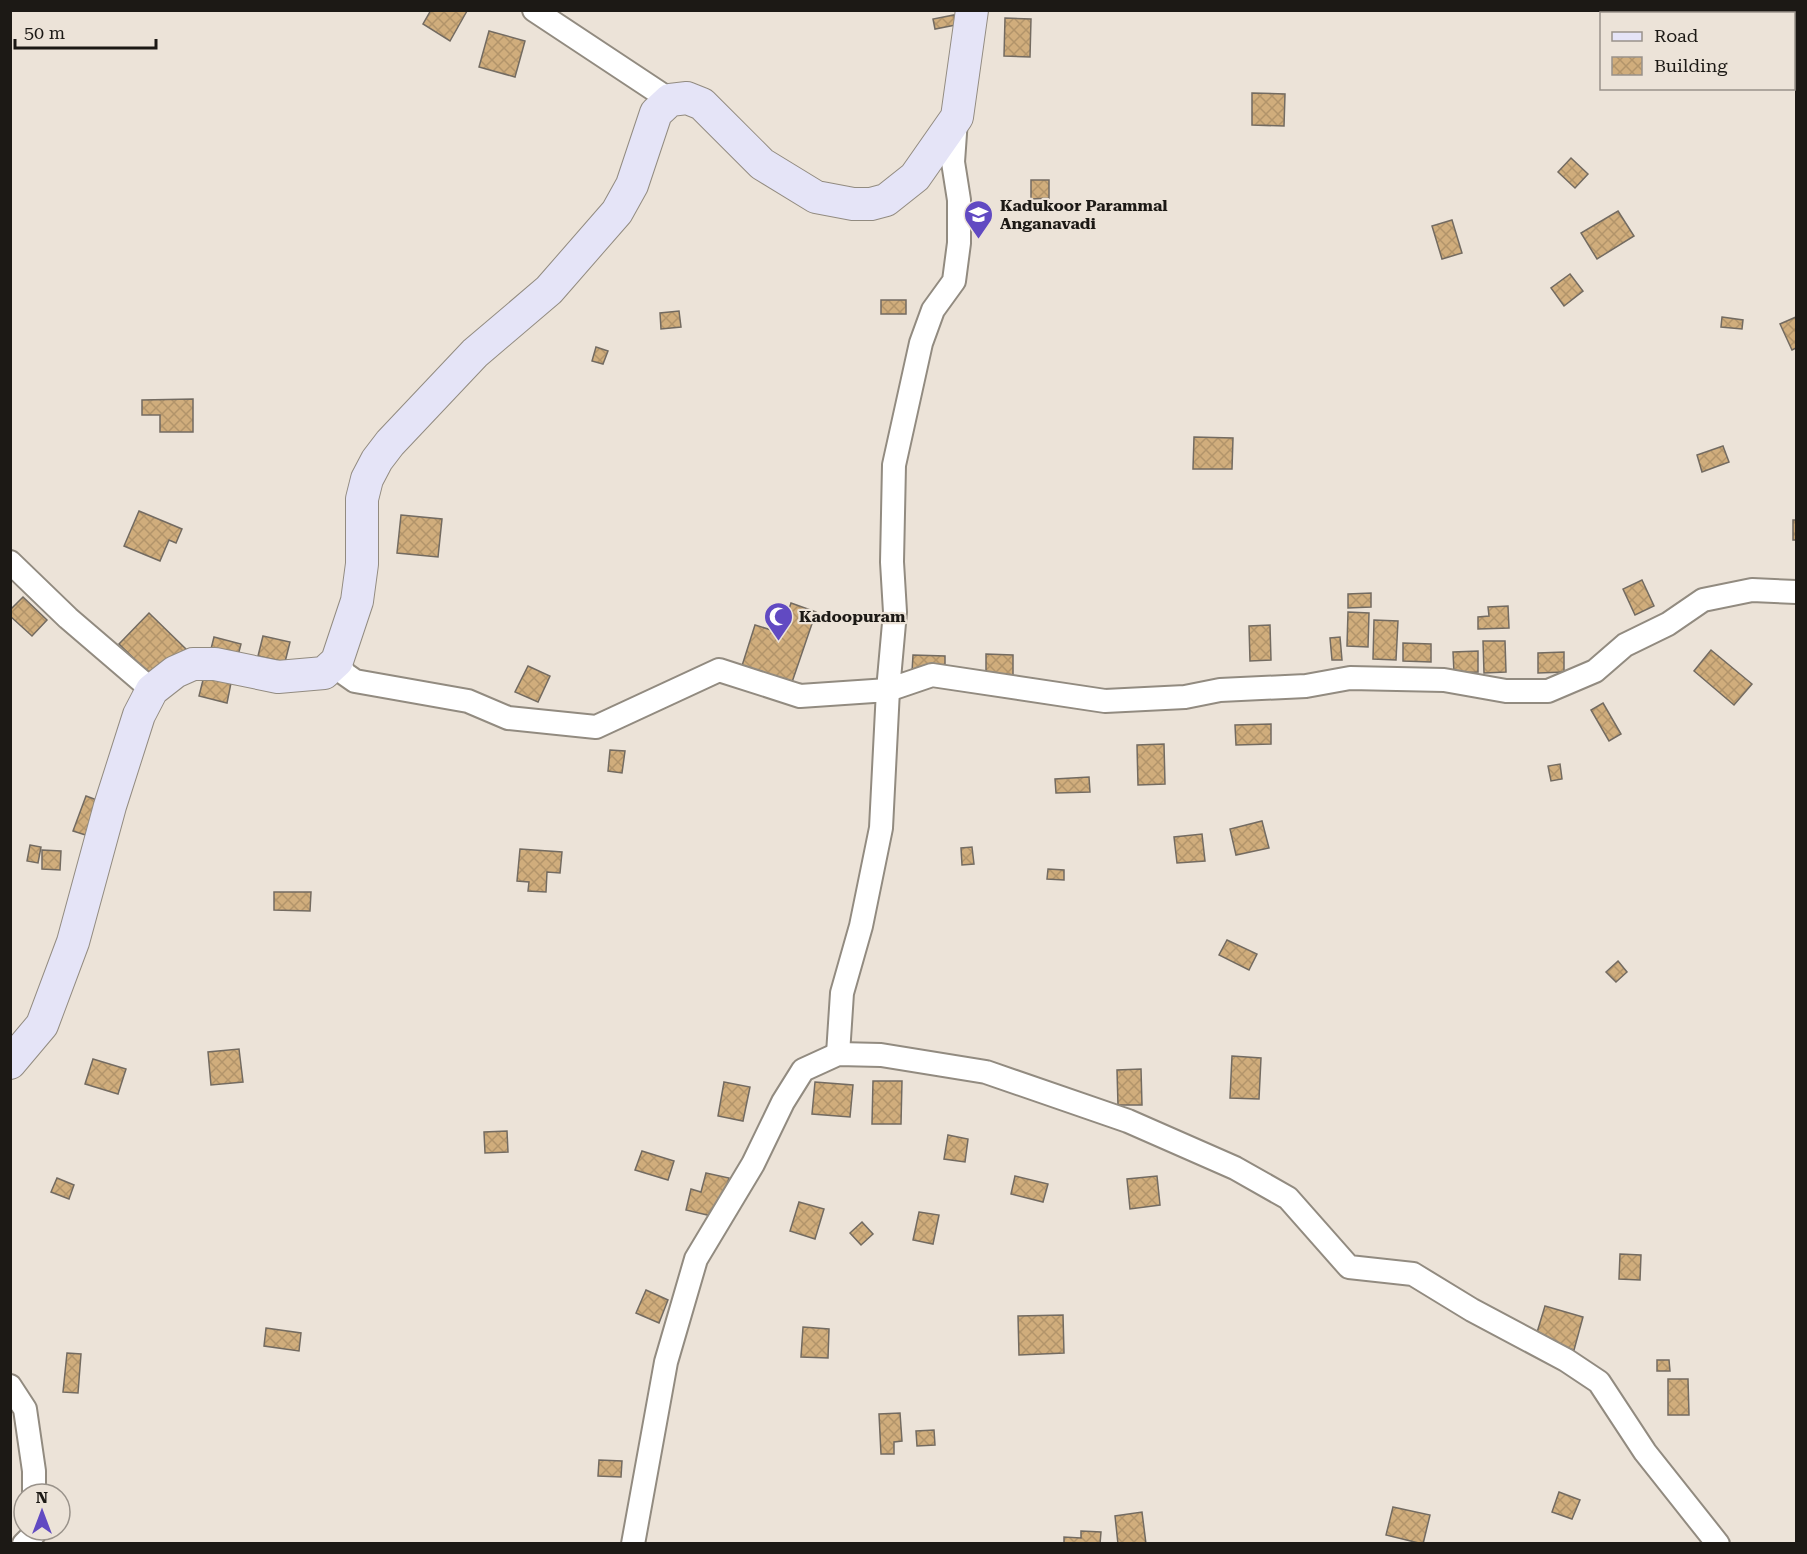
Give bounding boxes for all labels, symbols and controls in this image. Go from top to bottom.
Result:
scale bar [15,12,156,50]
legend [1600,12,1795,90]
text: 50 m [24,22,65,43]
text: Road [1654,25,1699,46]
text: Building [1654,55,1728,76]
place label: Kadukoor Parammal Anganavadi [1000,196,1168,233]
school or university icon: Kadukoor Parammal Anganavadi [963,198,995,240]
mosque icon: Kadoopuram [762,600,794,642]
place label: Kadoopuram [799,607,906,626]
north arrow [12,1482,72,1542]
text: N [36,1488,48,1507]

